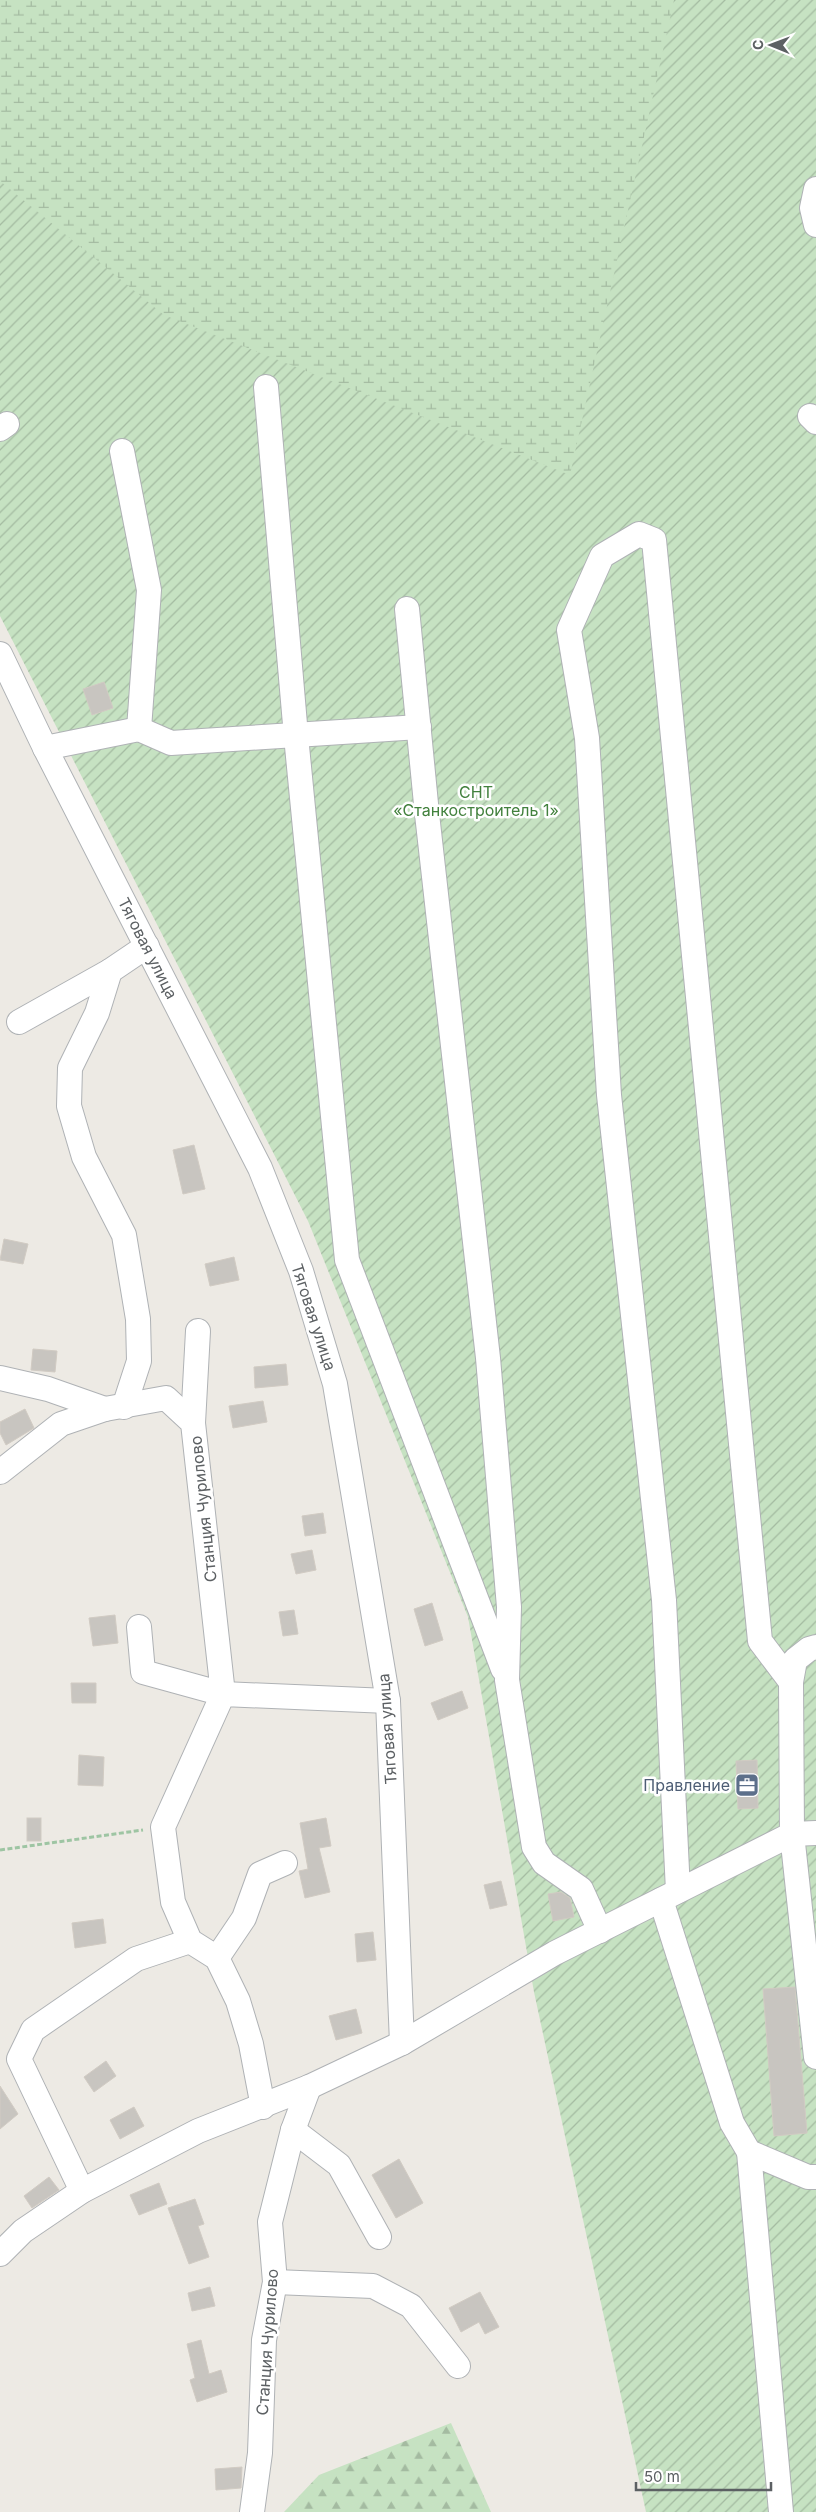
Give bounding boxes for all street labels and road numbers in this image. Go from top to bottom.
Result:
street label: Тяговая улица [114,894,182,1002]
street label: Тяговая улица [287,1261,341,1373]
street label: Станция Чурилово [185,1435,221,1583]
street label: Тяговая улица [373,1673,401,1785]
street label: Станция Чурилово [252,2268,282,2416]

